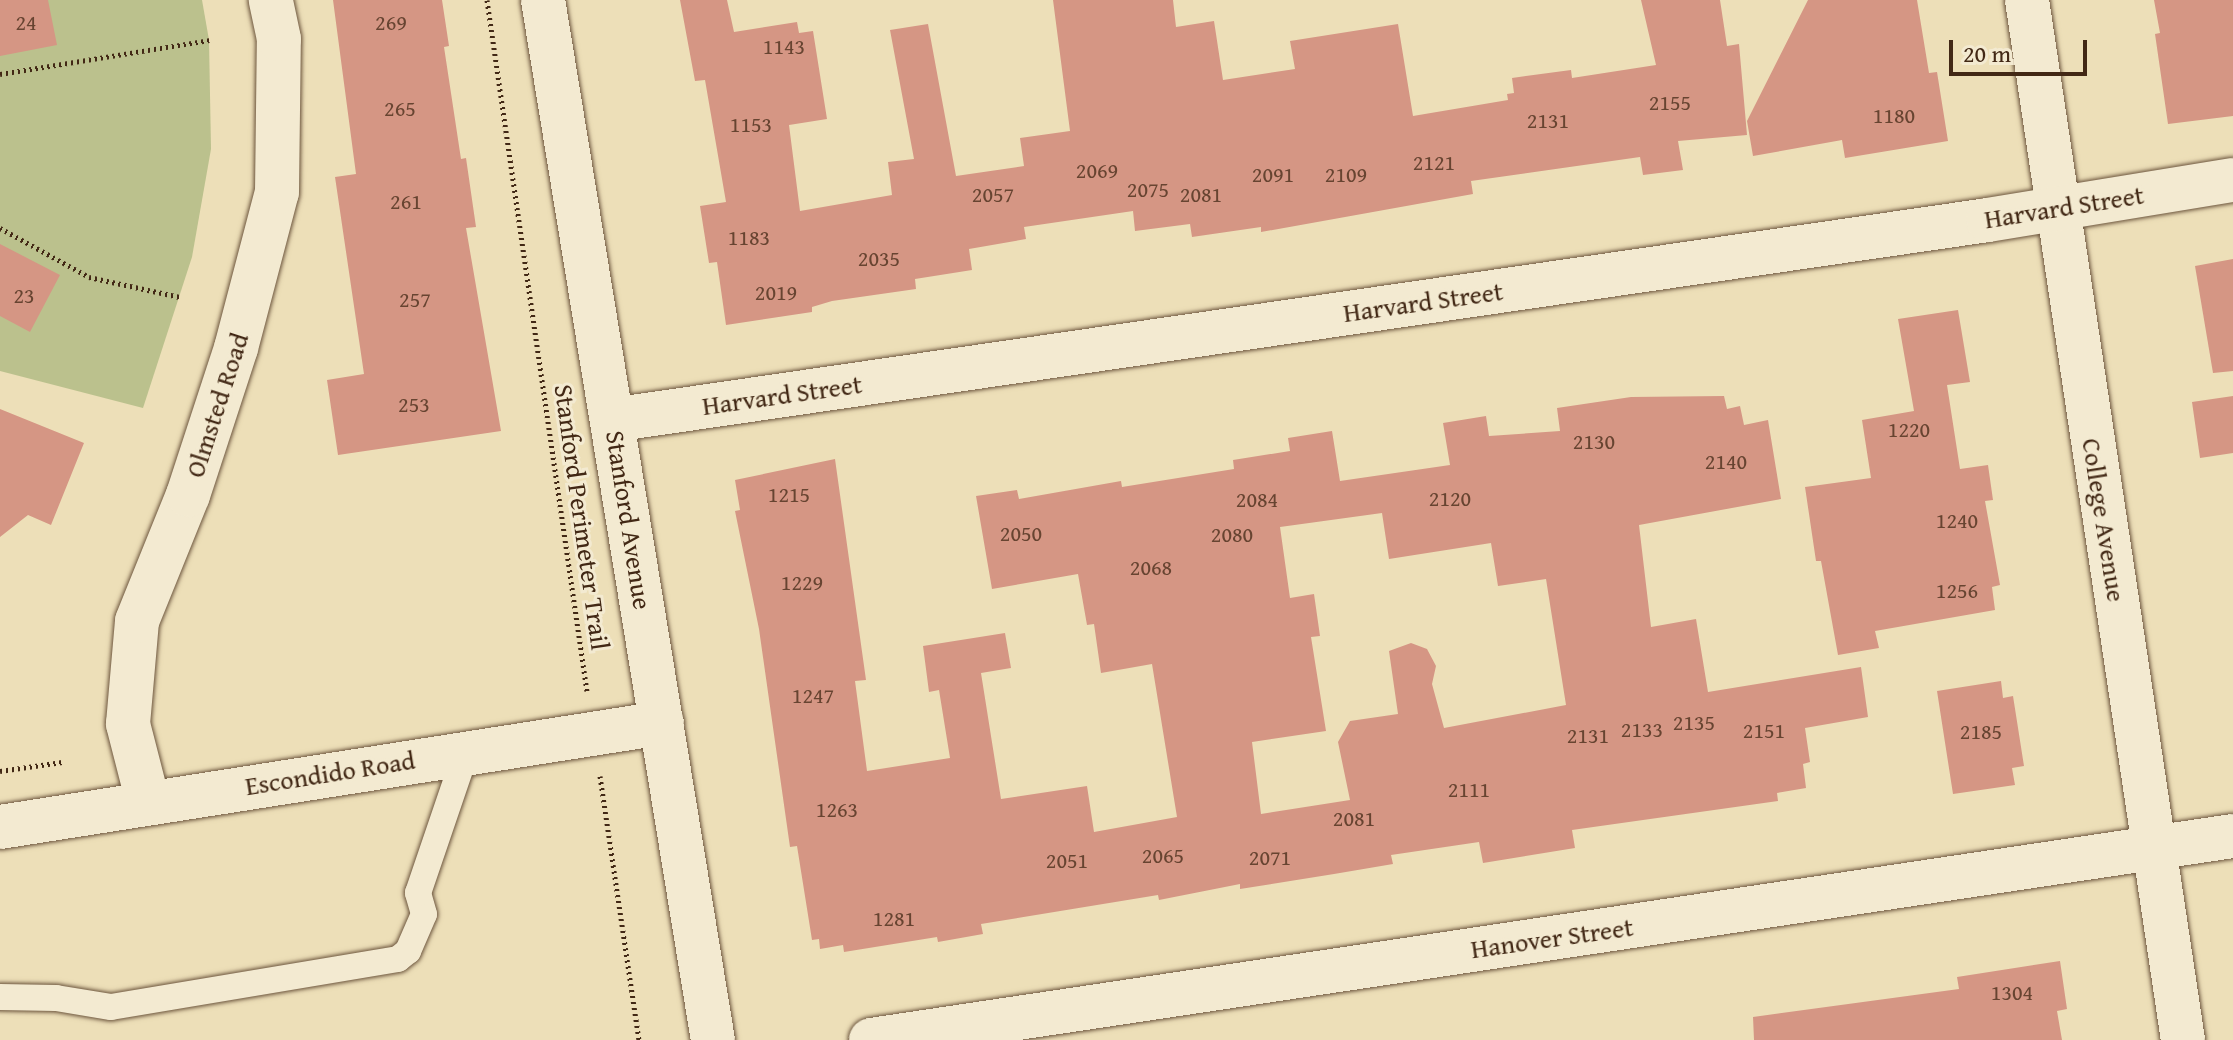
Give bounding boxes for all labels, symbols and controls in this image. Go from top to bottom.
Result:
house number: 24 [15,10,37,36]
house number: 269 [375,10,407,36]
scale bar [1953,24,2091,74]
house number: 1143 [763,34,805,60]
text: 20 m [1963,36,2011,71]
house number: 2155 [1649,90,1691,116]
house number: 265 [384,96,416,122]
house number: 1180 [1873,103,1915,129]
house number: 2131 [1527,108,1569,134]
house number: 1153 [730,112,772,138]
house number: 2121 [1413,150,1455,176]
house number: 2069 [1076,158,1118,184]
house number: 2091 [1252,162,1294,188]
house number: 2109 [1325,162,1367,188]
house number: 2075 [1127,177,1169,203]
street label: Harvard Street [1982,179,2146,235]
house number: 2057 [972,182,1014,208]
house number: 2081 [1180,182,1222,208]
house number: 261 [390,189,422,215]
house number: 1183 [728,225,770,251]
house number: 2035 [858,246,900,272]
street label: Harvard Street [1341,275,1505,329]
house number: 2019 [755,280,797,306]
house number: 23 [13,283,35,309]
house number: 257 [399,287,431,313]
street label: Olmsted Road [179,329,255,481]
street label: Harvard Street [700,368,864,422]
street label: Stanford Perimeter Trail [548,382,616,652]
house number: 253 [398,392,430,418]
house number: 1220 [1888,417,1930,443]
street label: Stanford Avenue [599,429,659,611]
house number: 2130 [1573,429,1615,455]
street label: College Avenue [2076,436,2132,604]
house number: 2140 [1705,449,1747,475]
house number: 1215 [768,482,810,508]
house number: 2120 [1429,486,1471,512]
house number: 2084 [1236,487,1278,513]
house number: 1240 [1936,508,1978,534]
house number: 2050 [1000,521,1042,547]
house number: 2080 [1211,522,1253,548]
house number: 2068 [1130,555,1172,581]
house number: 1229 [781,570,823,596]
house number: 1256 [1936,578,1978,604]
house number: 1247 [792,683,834,709]
house number: 2135 [1673,710,1715,736]
house number: 2133 [1621,717,1663,743]
house number: 2151 [1743,718,1785,744]
house number: 2185 [1960,719,2002,745]
house number: 2131 [1567,723,1609,749]
street label: Escondido Road [243,744,417,802]
house number: 2111 [1448,777,1490,803]
house number: 1263 [816,797,858,823]
house number: 2081 [1333,806,1375,832]
house number: 2065 [1142,843,1184,869]
house number: 2071 [1249,845,1291,871]
house number: 2051 [1046,848,1088,874]
house number: 1281 [873,906,915,932]
street label: Hanover Street [1469,911,1635,965]
house number: 1304 [1991,980,2033,1006]

